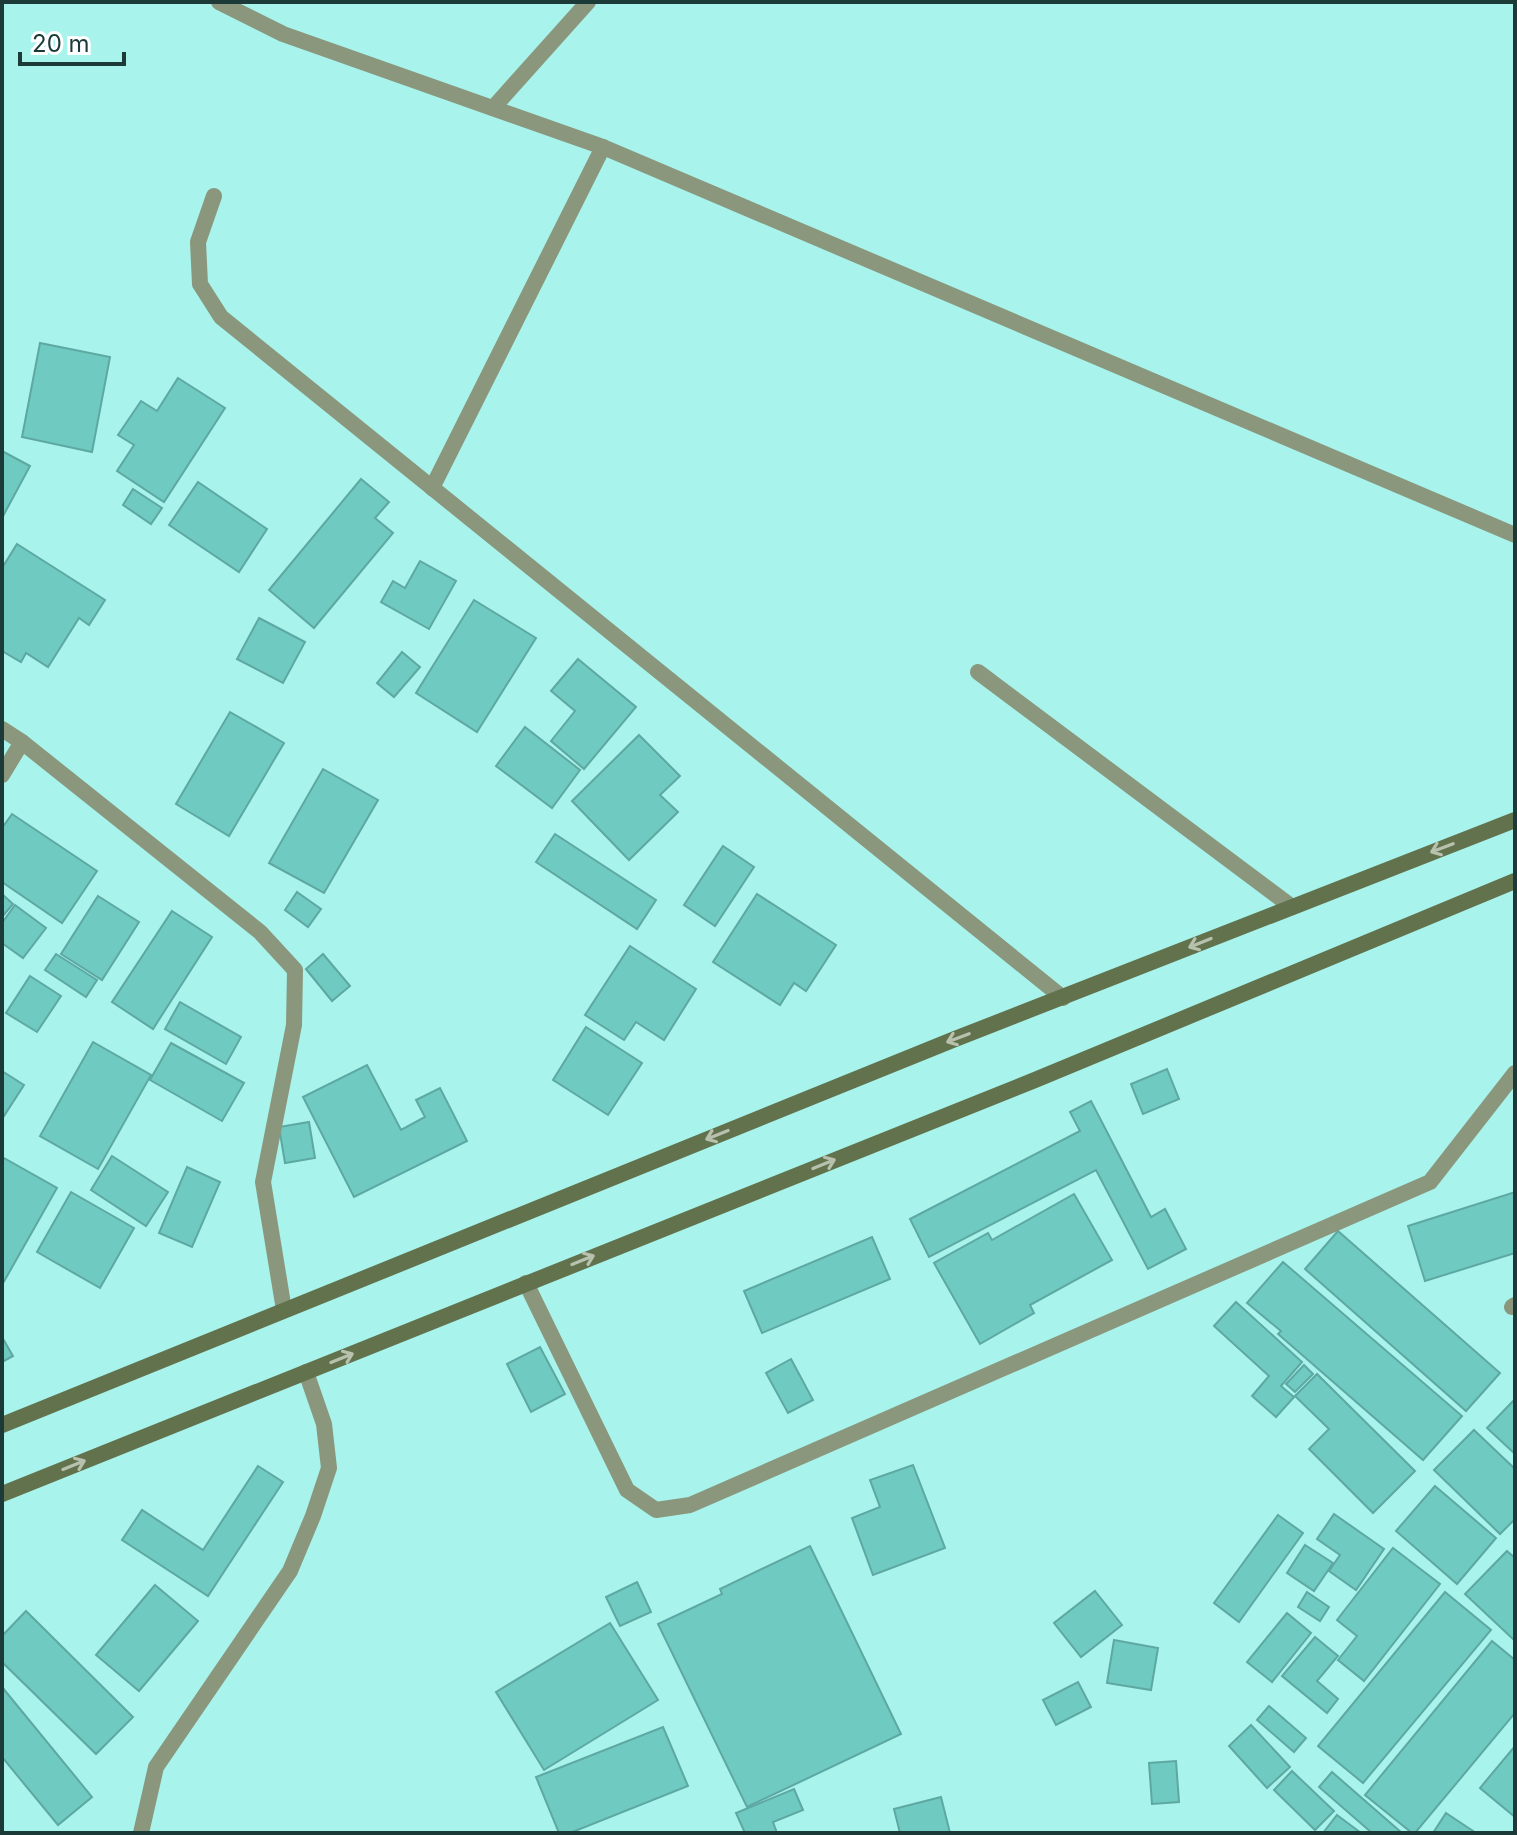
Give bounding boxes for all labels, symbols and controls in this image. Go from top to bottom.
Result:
scale bar [20,16,124,66]
text: 20 m [32,29,90,58]
one-way arrow [1430,842,1455,857]
one-way arrow [1188,937,1213,951]
one-way arrow [946,1032,971,1046]
one-way arrow [705,1129,730,1144]
one-way arrow [811,1156,836,1170]
one-way arrow [570,1252,595,1266]
one-way arrow [329,1349,354,1364]
one-way arrow [61,1457,86,1471]

